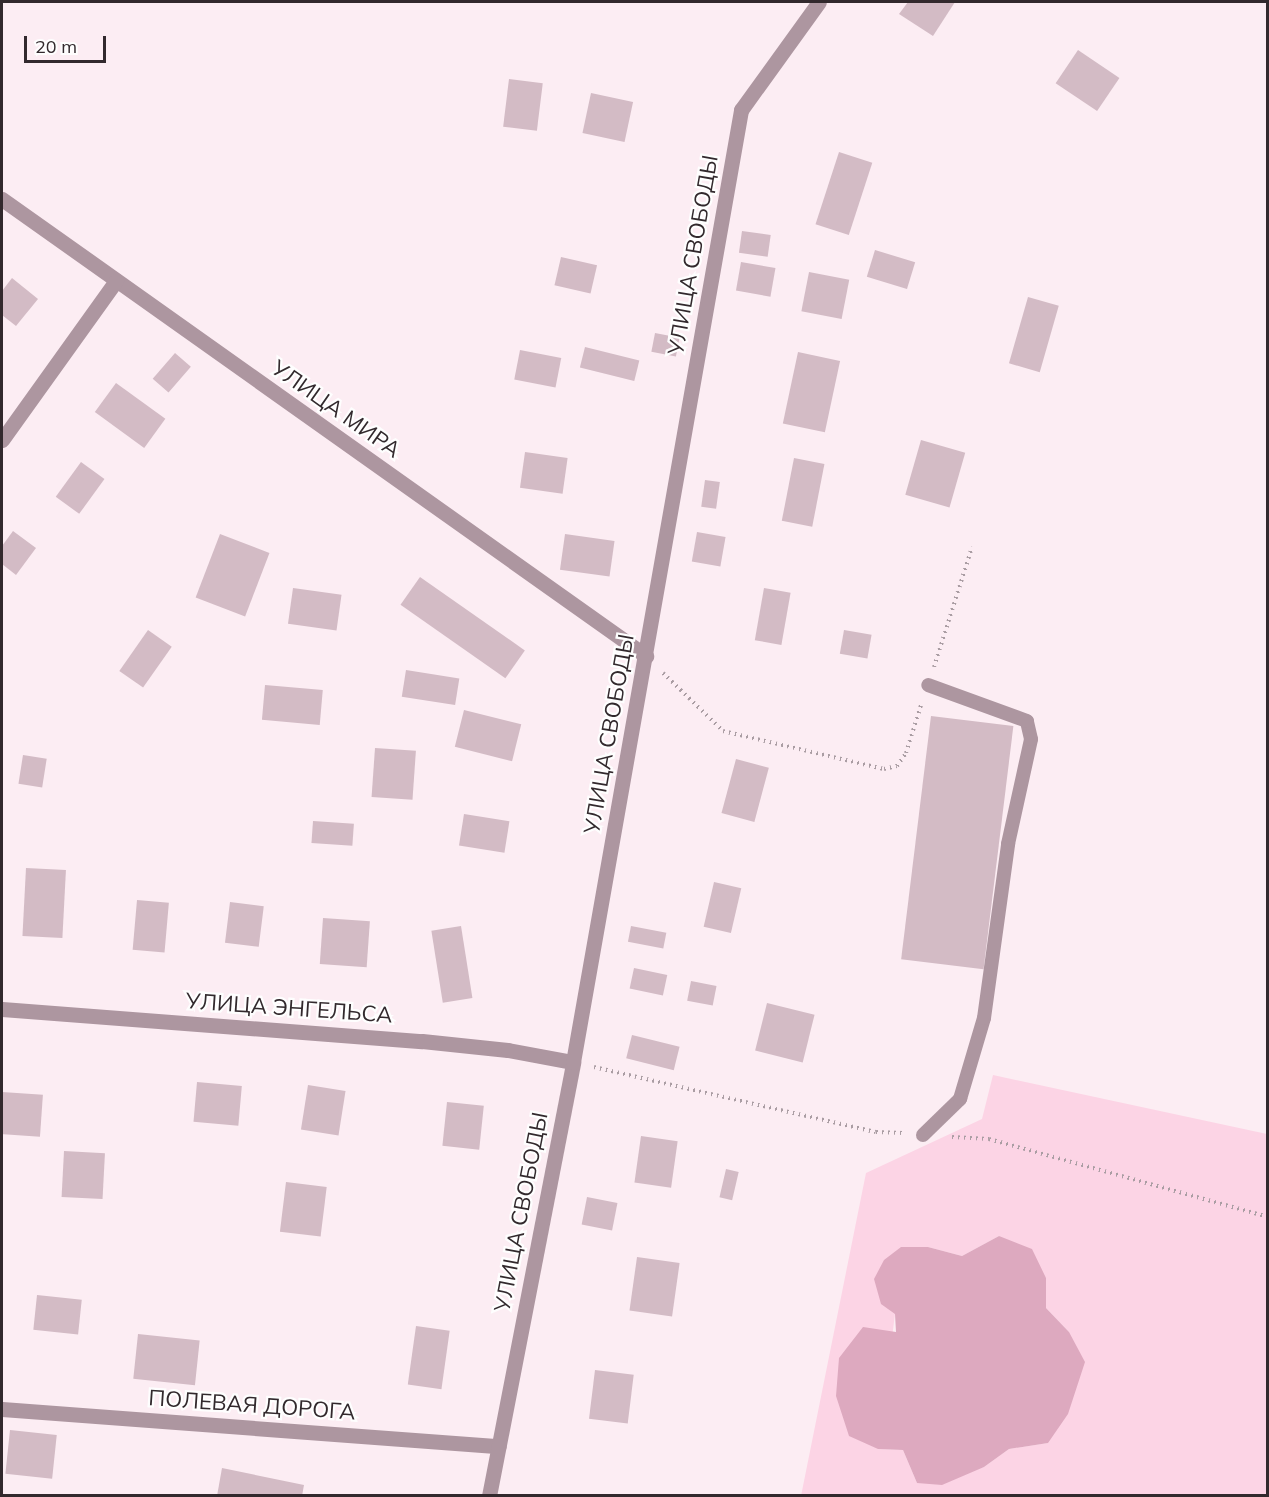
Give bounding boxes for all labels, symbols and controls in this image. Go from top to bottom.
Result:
scale bar [27,24,110,62]
text: 20 m [35,35,77,58]
street label: УЛИЦА СВОБОДЫ [662,153,724,357]
street label: УЛИЦА МИРА [266,355,406,463]
street label: УЛИЦА СВОБОДЫ [578,632,640,836]
street label: УЛИЦА ЭНГЕЛЬСА [185,988,393,1028]
street label: УЛИЦА СВОБОДЫ [489,1110,553,1314]
street label: ПОЛЕВАЯ ДОРОГА [148,1385,356,1425]

